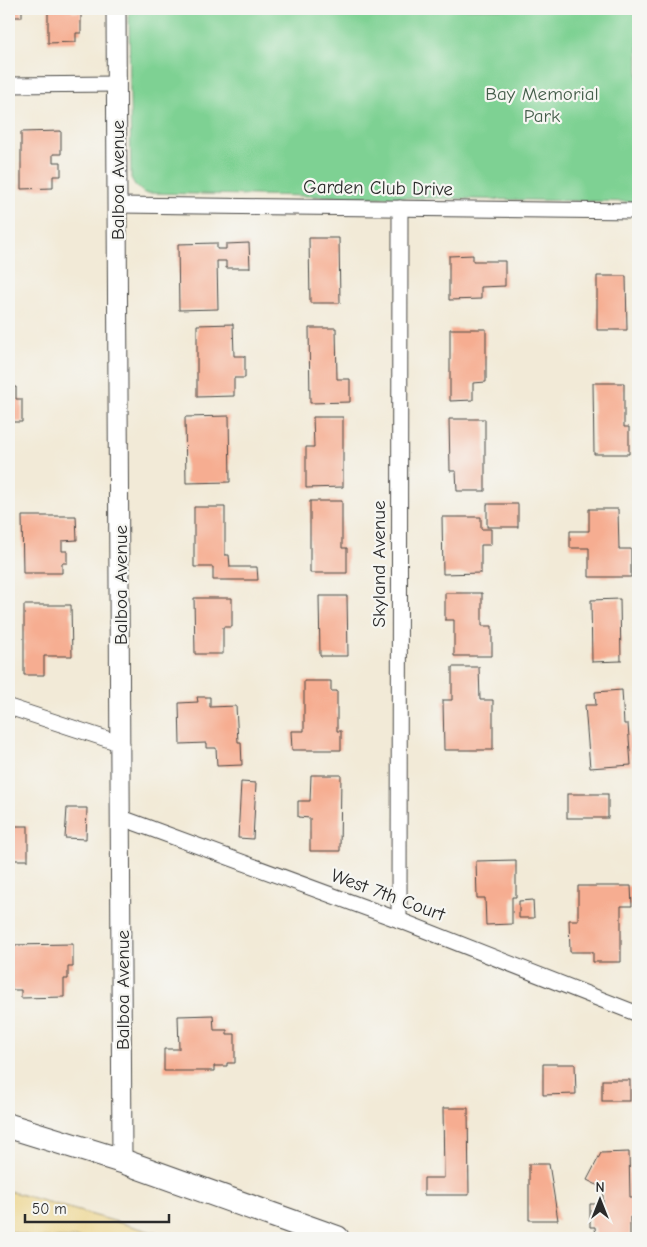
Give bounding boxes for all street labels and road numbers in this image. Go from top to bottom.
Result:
street label: Balboa Avenue [107,120,129,240]
street label: Garden Club Drive [303,176,453,200]
street label: Skyland Avenue [368,501,390,627]
street label: Balboa Avenue [110,525,132,645]
street label: West 7th Court [328,864,449,926]
street label: Balboa Avenue [112,930,134,1050]

